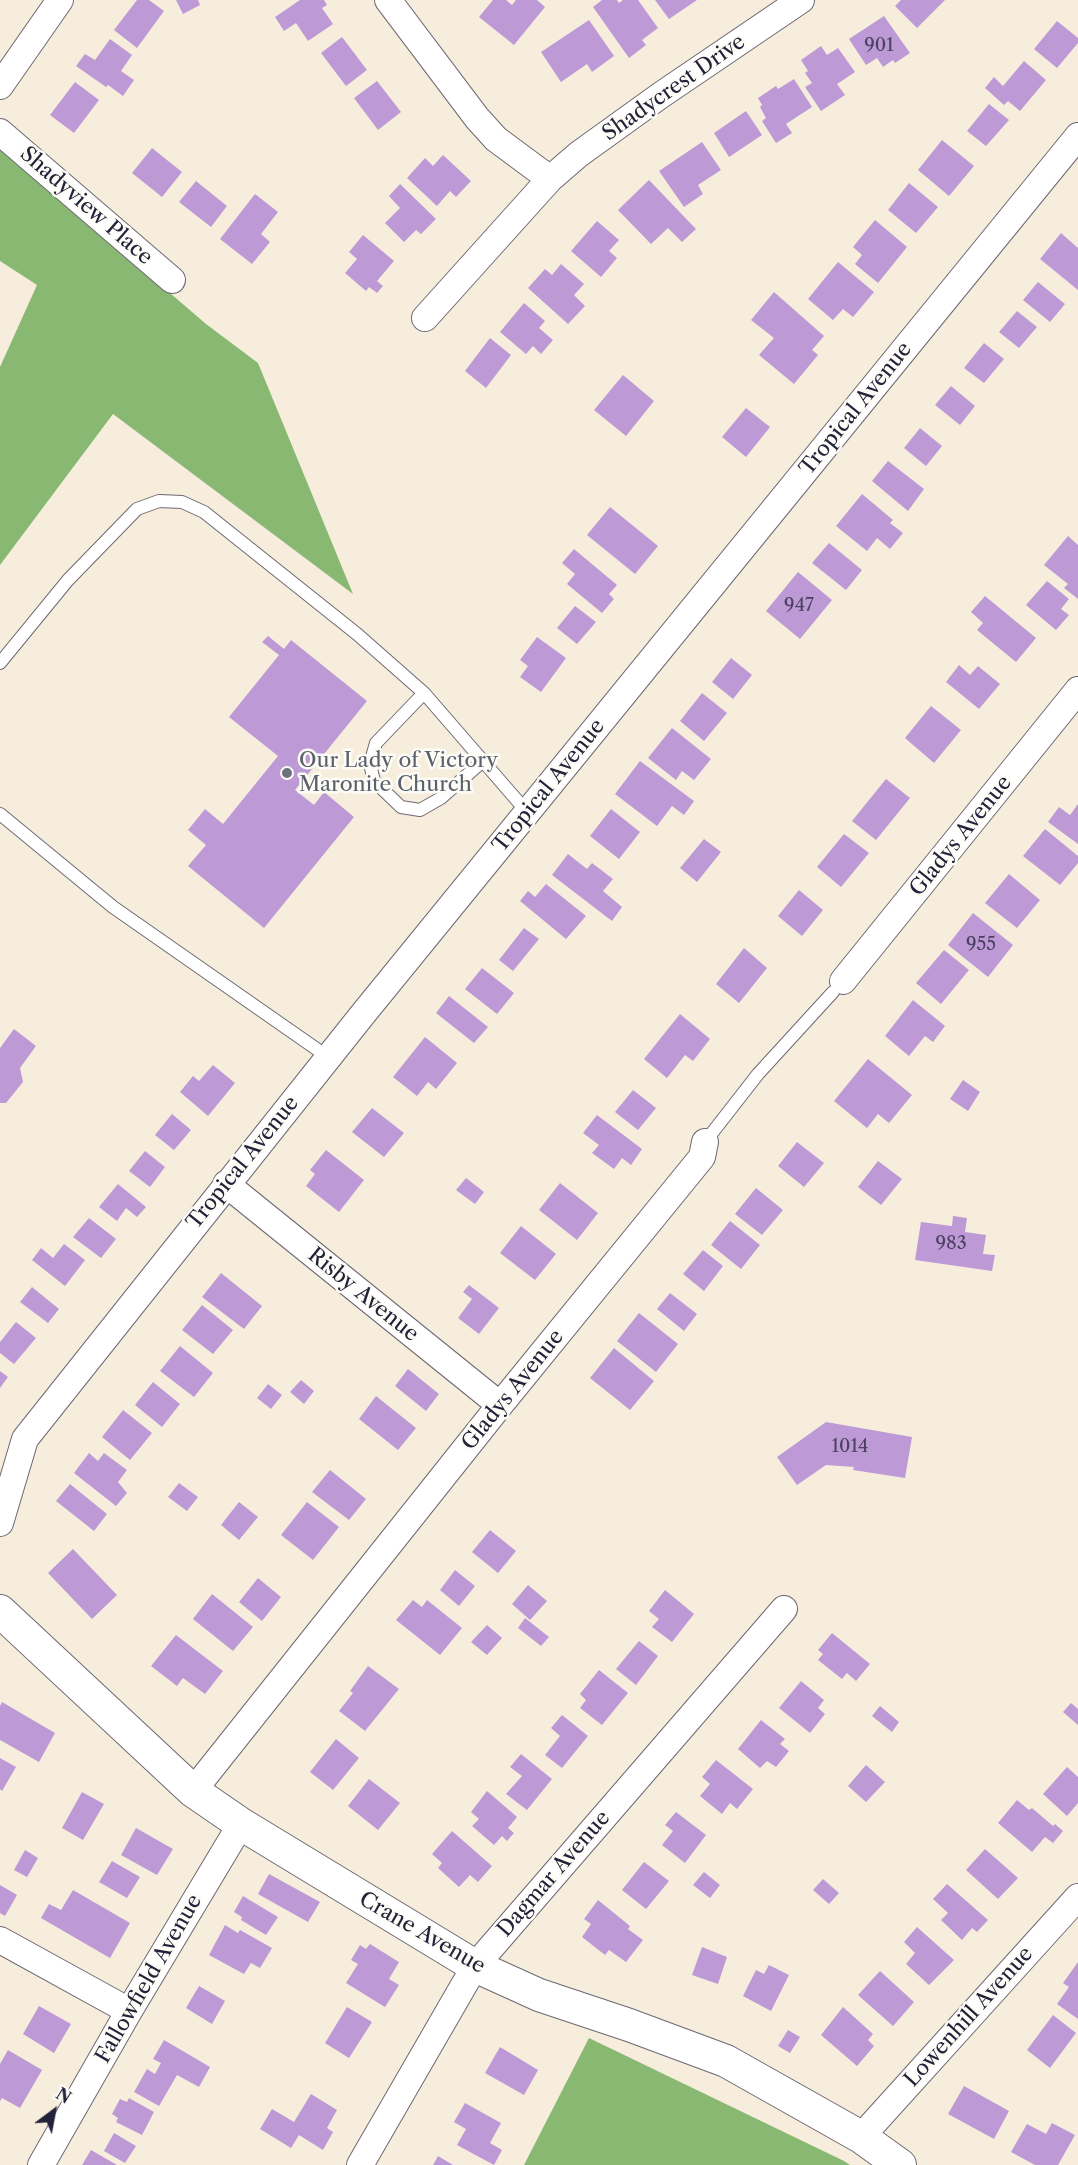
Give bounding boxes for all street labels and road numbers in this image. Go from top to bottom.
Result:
street label: Shadycrest Drive [598,29,750,147]
street label: Shadyview Place [15,142,157,270]
street label: Tropical Avenue [795,337,917,481]
street label: Tropical Avenue [488,714,610,858]
street label: Gladys Avenue [905,771,1017,901]
street label: Tropical Avenue [182,1091,304,1235]
street label: Risby Avenue [303,1243,423,1347]
street label: Gladys Avenue [457,1325,569,1455]
street label: Dagmar Avenue [492,1806,616,1942]
street label: Crane Avenue [355,1887,489,1979]
street label: Fallowfield Avenue [90,1890,208,2068]
street label: Lowenhill Avenue [899,1942,1039,2092]

